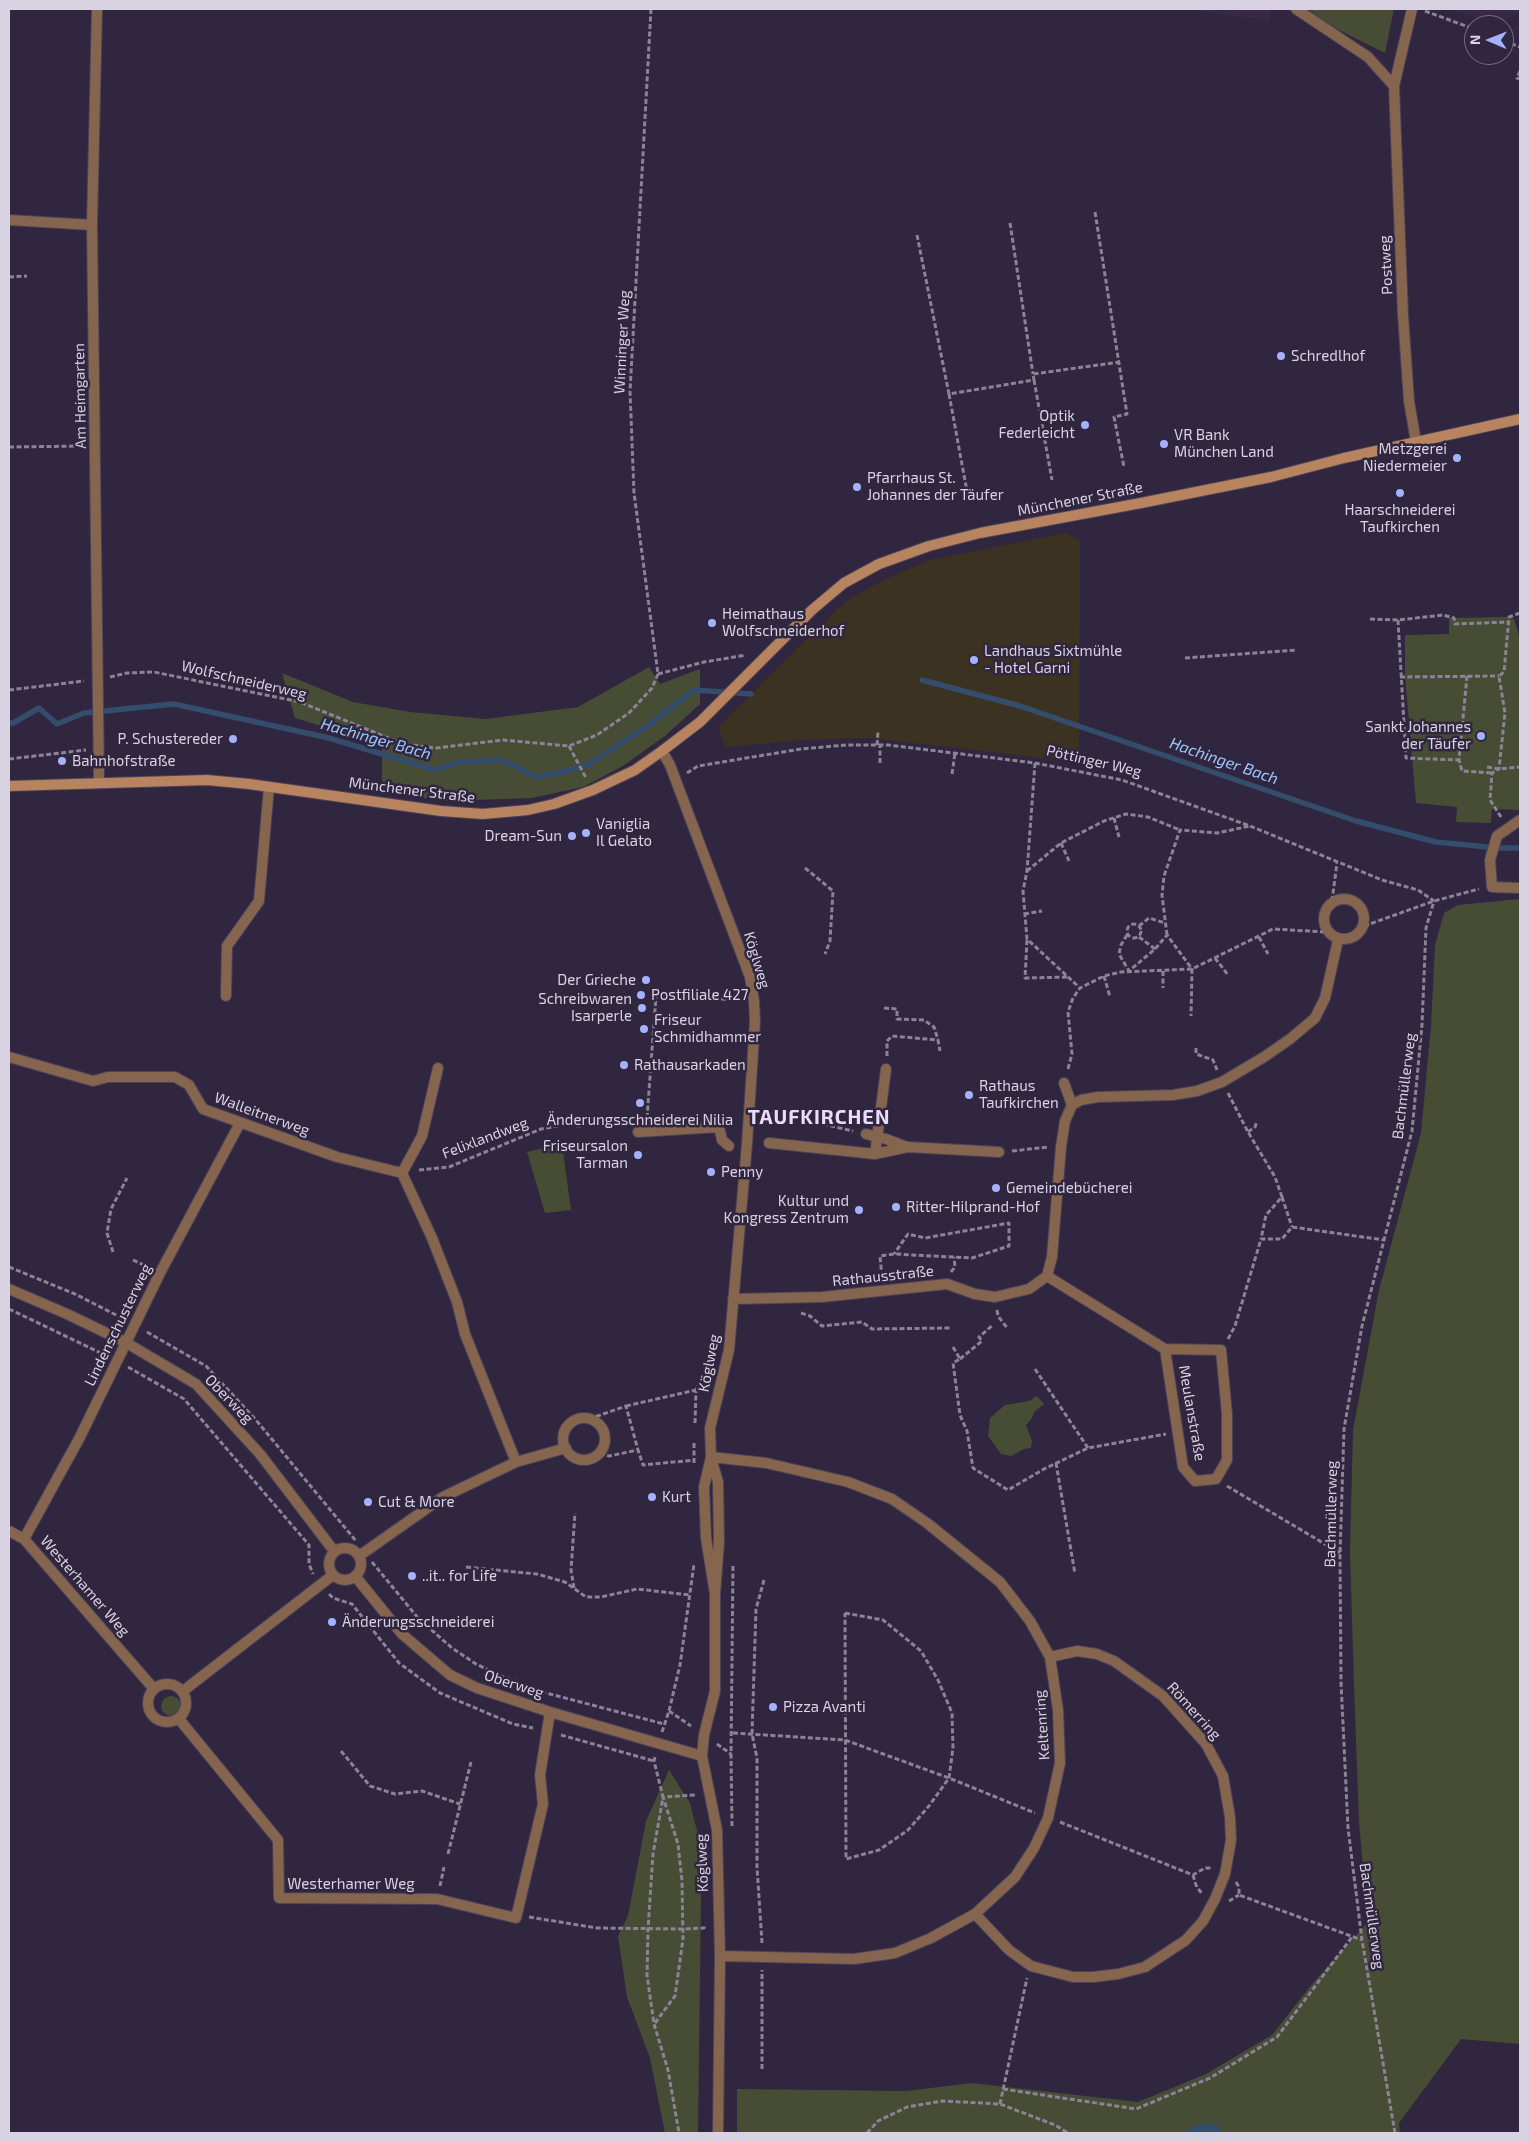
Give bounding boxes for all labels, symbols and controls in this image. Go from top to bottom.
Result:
north arrow [1464,15,1514,65]
text: N [1466,35,1483,45]
street label: Postweg [1375,235,1397,295]
street label: Winninger Weg [610,290,634,394]
street label: Am Heimgarten [70,343,90,449]
place label: Schredlhof [1291,347,1365,365]
marker: Schredlhof [1275,350,1287,362]
place label: Optik Federleicht [998,407,1075,442]
marker: Optik Federleicht [1079,419,1091,431]
place label: VR Bank München Land [1174,426,1274,461]
marker: VR Bank München Land [1158,438,1170,450]
place label: Metzgerei Niedermeier [1363,440,1447,475]
marker: Metzgerei Niedermeier [1451,452,1463,464]
place label: Pfarrhaus St. Johannes der Täufer [867,469,1004,504]
street label: Münchener Straße [1016,478,1144,520]
marker: Pfarrhaus St. Johannes der Täufer [851,481,863,493]
marker: Haarschneiderei Taufkirchen [1394,487,1406,499]
place label: Haarschneiderei Taufkirchen [1345,501,1455,536]
place label: Heimathaus Wolfschneiderhof [722,605,844,640]
marker: Heimathaus Wolfschneiderhof [706,617,718,629]
place label: Landhaus Sixtmühle - Hotel Garni [984,642,1122,677]
marker: Landhaus Sixtmühle - Hotel Garni [968,654,980,666]
street label: Wolfschneiderweg [180,657,308,703]
water label: Hachinger Bach [319,714,433,764]
place label: Sankt Johannes der Täufer [1365,718,1471,753]
place label: P. Schustereder [118,730,223,748]
marker: Sankt Johannes der Täufer [1475,730,1487,742]
marker: P. Schustereder [227,733,239,745]
water label: Hachinger Bach [1167,733,1281,789]
street label: Pöttinger Weg [1045,741,1143,781]
place label: Bahnhofstraße [72,752,176,770]
marker: Bahnhofstraße [56,755,68,767]
street label: Münchener Straße [348,773,476,807]
place label: Vaniglia Il Gelato [596,815,652,850]
place label: Dream-Sun [485,827,562,845]
marker: Vaniglia Il Gelato [580,827,592,839]
marker: Dream-Sun [566,830,578,842]
street label: Köglweg [740,929,774,991]
place label: Der Grieche [557,971,636,989]
marker: Der Grieche [640,974,652,986]
place label: Postfiliale 427 [651,986,748,1004]
marker: Postfiliale 427 [635,989,647,1001]
place label: Schreibwaren Isarperle [538,990,632,1025]
marker: Schreibwaren Isarperle [636,1002,648,1014]
place label: Friseur Schmidhammer [654,1011,761,1046]
marker: Friseur Schmidhammer [638,1023,650,1035]
street label: Bachmüllerweg [1389,1032,1419,1140]
place label: Rathausarkaden [634,1056,746,1074]
marker: Rathausarkaden [618,1059,630,1071]
place label: Rathaus Taufkirchen [979,1077,1059,1112]
street label: Walleitnerweg [212,1088,312,1140]
marker: Rathaus Taufkirchen [963,1089,975,1101]
marker: Änderungsschneiderei Nilia [634,1097,646,1109]
district label: TAUFKIRCHEN [746,1105,892,1129]
place label: Änderungsschneiderei Nilia [547,1111,733,1129]
street label: Felixlandweg [439,1113,531,1163]
place label: Friseursalon Tarman [543,1137,628,1172]
marker: Friseursalon Tarman [632,1149,644,1161]
place label: Penny [721,1163,763,1181]
marker: Penny [705,1166,717,1178]
place label: Gemeindebücherei [1006,1179,1133,1197]
marker: Gemeindebücherei [990,1182,1002,1194]
place label: Kultur und Kongress Zentrum [724,1192,849,1227]
place label: Ritter-Hilprand-Hof [906,1198,1040,1216]
marker: Ritter-Hilprand-Hof [890,1201,902,1213]
marker: Kultur und Kongress Zentrum [853,1204,865,1216]
street label: Lindenschusterweg [81,1261,155,1389]
street label: Rathausstraße [831,1262,935,1290]
street label: Köglweg [695,1333,723,1393]
street label: Meulanstraße [1175,1364,1209,1462]
street label: Oberweg [201,1371,257,1427]
street label: Bachmüllerweg [1321,1460,1341,1568]
place label: Kurt [662,1488,691,1506]
marker: Kurt [646,1491,658,1503]
place label: Cut & More [378,1493,455,1511]
marker: Cut & More [362,1496,374,1508]
street label: Westerhamer Weg [36,1532,134,1640]
place label: ..it.. for Life [422,1567,497,1585]
marker: ..it.. for Life [406,1570,418,1582]
place label: Änderungsschneiderei [342,1613,494,1631]
marker: Änderungsschneiderei [326,1616,338,1628]
street label: Oberweg [482,1666,546,1702]
street label: Römerring [1163,1678,1225,1744]
street label: Keltenring [1031,1689,1053,1761]
place label: Pizza Avanti [783,1698,866,1716]
marker: Pizza Avanti [767,1701,779,1713]
street label: Köglweg [692,1833,712,1893]
street label: Bachmüllerweg [1356,1862,1388,1970]
street label: Westerhamer Weg [287,1875,415,1893]

